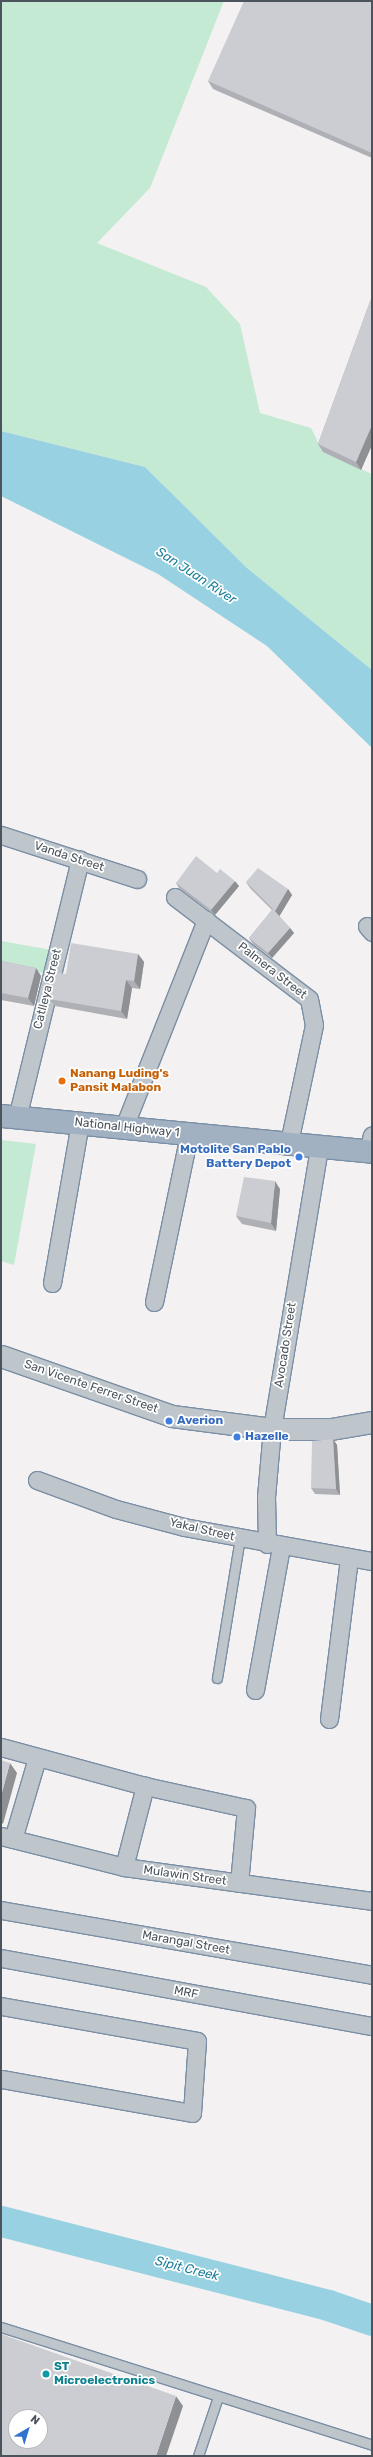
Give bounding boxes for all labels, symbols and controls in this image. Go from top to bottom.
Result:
water label: San Juan River [153,544,239,608]
street label: Vanda Street [32,839,106,875]
street label: Palmera Street [235,940,309,1002]
street label: Catlleya Street [31,947,65,1031]
place label: Nanang Luding's Pansit Malabon [70,1067,169,1095]
marker: Nanang Luding's Pansit Malabon [57,1076,67,1086]
street label: National Highway 1 [74,1115,180,1141]
place label: Motolite San Pablo Battery Depot [180,1143,291,1171]
marker: Motolite San Pablo Battery Depot [294,1152,304,1162]
street label: Avocado Street [272,1301,300,1389]
street label: San Vicente Ferrer Street [22,1357,160,1417]
place label: Averion [177,1414,223,1428]
marker: Averion [164,1416,174,1426]
place label: Hazelle [245,1430,289,1444]
marker: Hazelle [232,1432,242,1442]
street label: Yakal Street [168,1516,236,1544]
street label: Mulawin Street [143,1863,227,1889]
street label: Marangal Street [141,1928,231,1958]
street label: MRF [173,1984,199,2002]
water label: Sipit Creek [154,2254,220,2284]
place label: ST Microelectronics [54,2360,155,2388]
marker: ST Microelectronics [41,2369,51,2379]
north arrow [8,2409,48,2449]
text: N [28,2412,42,2427]

